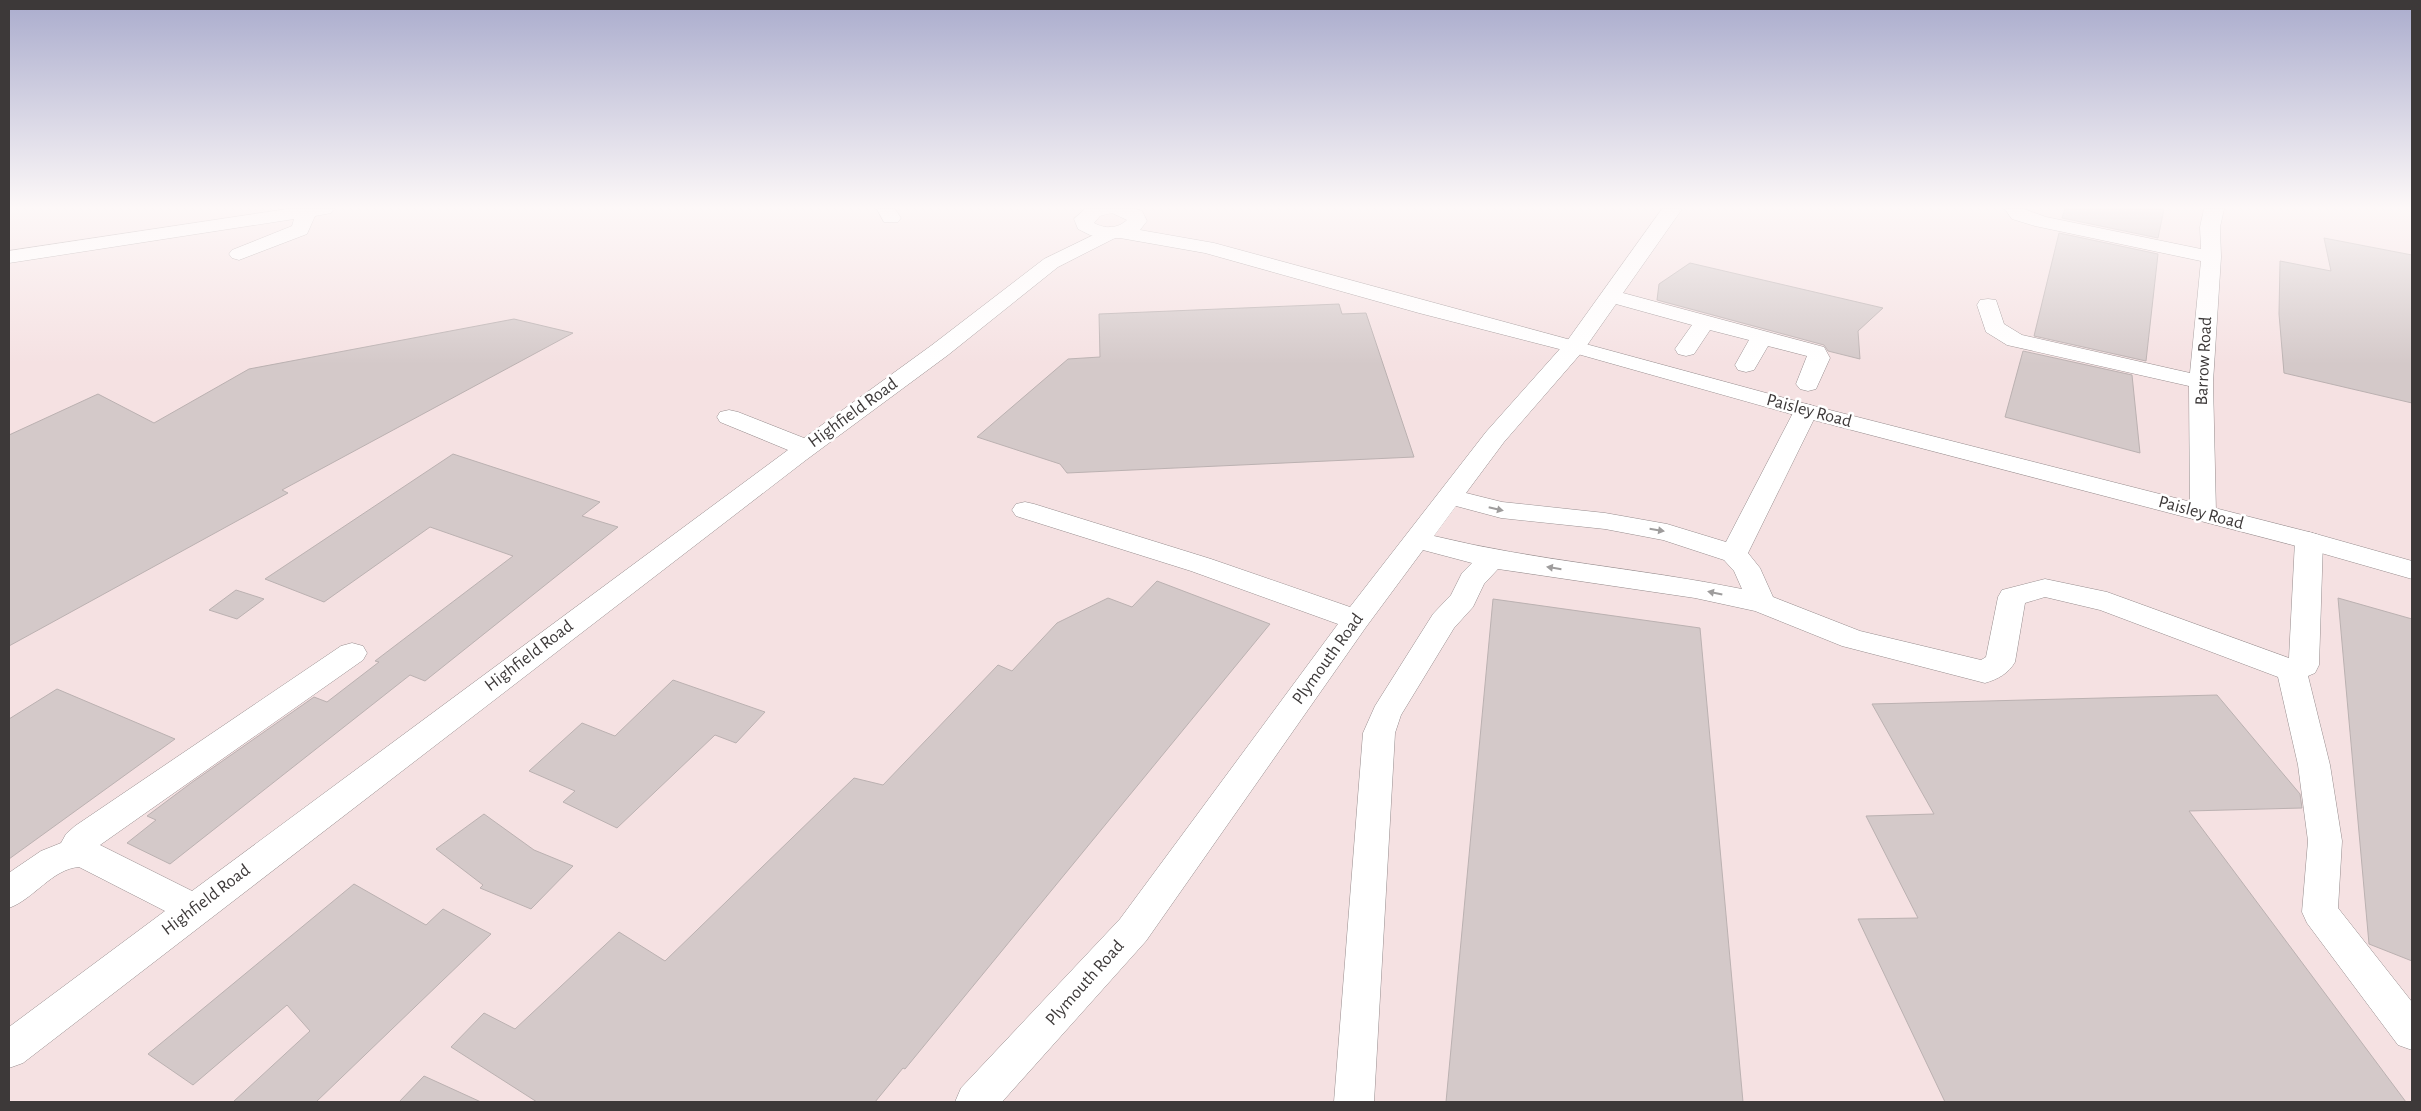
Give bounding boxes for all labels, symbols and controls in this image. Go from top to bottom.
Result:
street label: Barrow Road [2193,316,2215,406]
street label: Highfield Road [805,375,901,451]
street label: Paisley Road [1764,391,1854,431]
street label: Paisley Road [2156,493,2246,533]
one-way arrow [1489,505,1504,513]
one-way arrow [1650,527,1666,535]
one-way arrow [1546,564,1562,572]
one-way arrow [1707,589,1722,597]
street label: Plymouth Road [1289,610,1367,708]
street label: Highfield Road [481,617,577,695]
street label: Highfield Road [158,861,254,939]
street label: Plymouth Road [1042,937,1128,1029]

